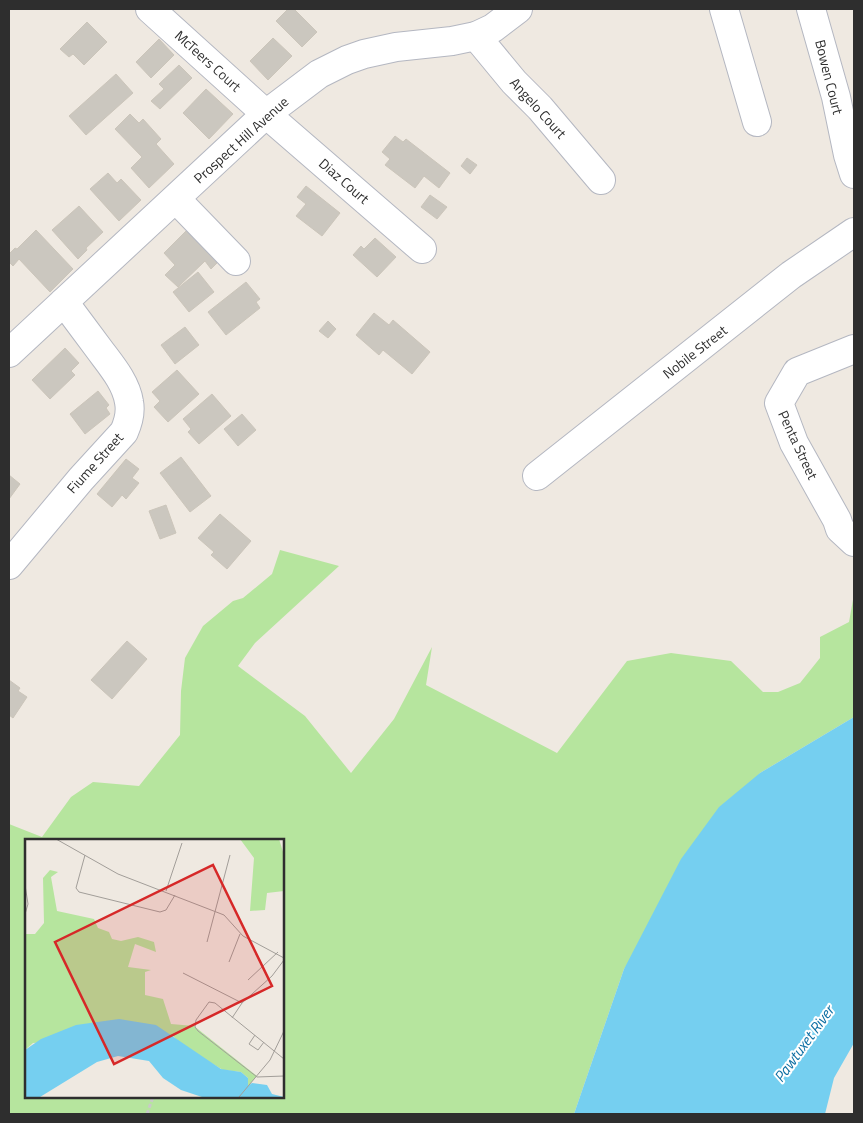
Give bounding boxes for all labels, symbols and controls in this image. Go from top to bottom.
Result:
street label: McTeers Court [170,25,246,96]
street label: Bowen Court [810,37,849,117]
street label: Angelo Court [505,72,572,143]
street label: Prospect Hill Avenue [189,91,293,188]
street label: Diaz Court [315,153,374,208]
street label: Nobile Street [658,320,731,383]
street label: Penta Street [773,407,824,483]
street label: Fiume Street [61,427,128,498]
inset map [25,839,284,1098]
water label: Pawtuxet River [768,999,841,1087]

